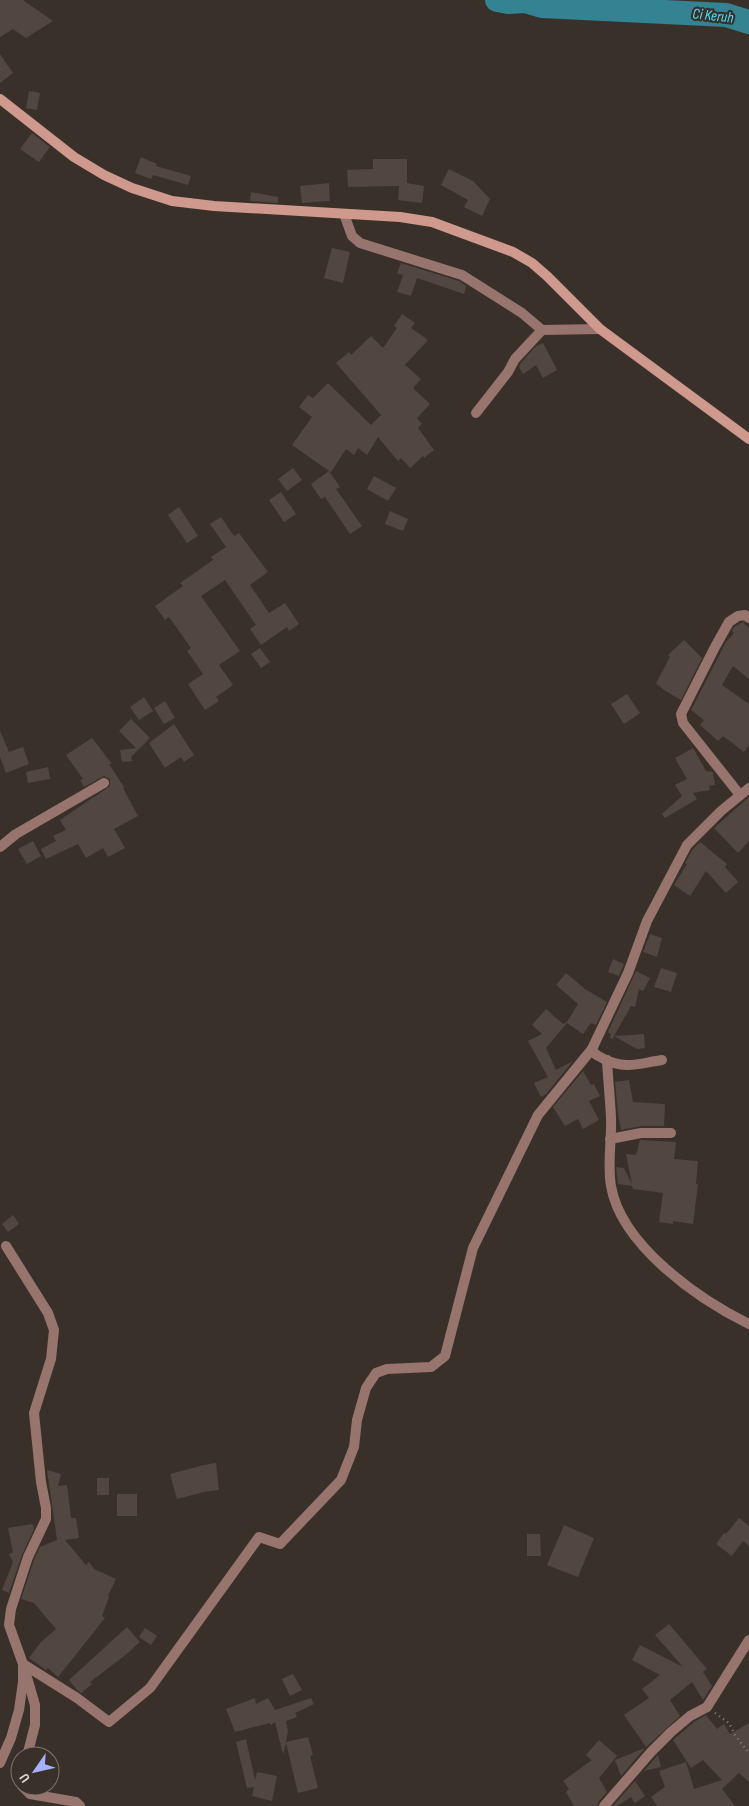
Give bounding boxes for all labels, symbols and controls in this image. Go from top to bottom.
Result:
water label: Ci Keruh [692,4,734,28]
north arrow [10,1746,60,1796]
text: U [16,1770,34,1786]

